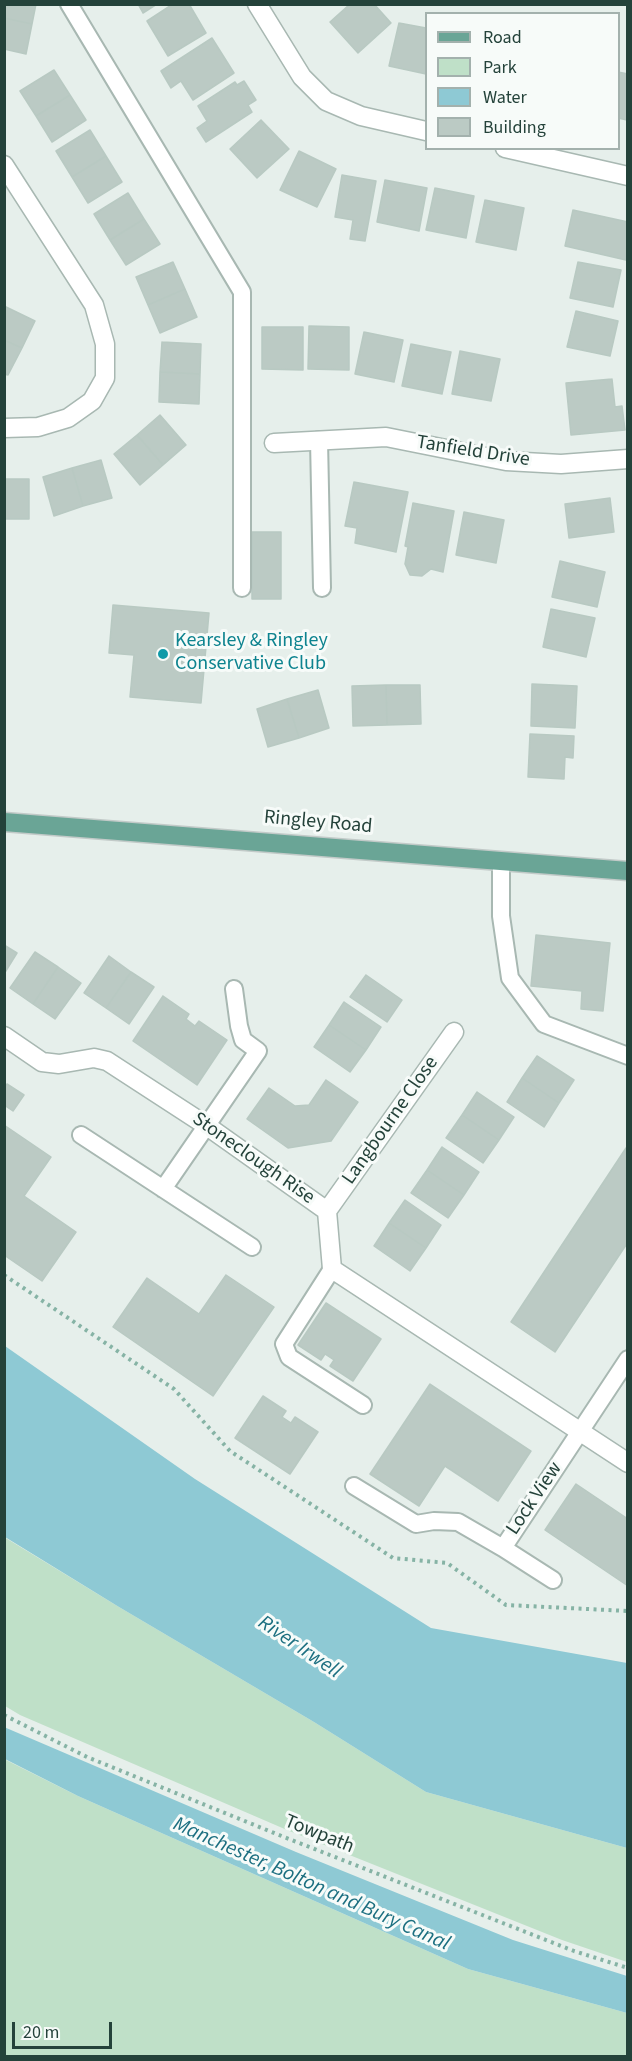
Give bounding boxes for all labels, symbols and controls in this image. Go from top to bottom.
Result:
legend [425,12,620,150]
text: Road [483,25,522,50]
text: Park [483,55,517,80]
text: Water [483,85,527,110]
text: Building [483,115,546,140]
street label: Tanfield Drive [415,431,531,473]
place label: Kearsley & Ringley Conservative Club [175,630,328,677]
marker: Kearsley & Ringley Conservative Club [156,647,170,661]
street label: Ringley Road [263,806,373,840]
street label: Langbourne Close [338,1052,444,1190]
street label: Stoneclough Rise [187,1108,319,1210]
street label: Lock View [502,1458,568,1540]
water label: River Irwell [252,1611,346,1685]
street label: Towpath [281,1810,357,1860]
water label: Manchester, Bolton and Bury Canal [169,1812,453,1958]
scale bar [15,2010,116,2048]
text: 20 m [23,2020,59,2045]

